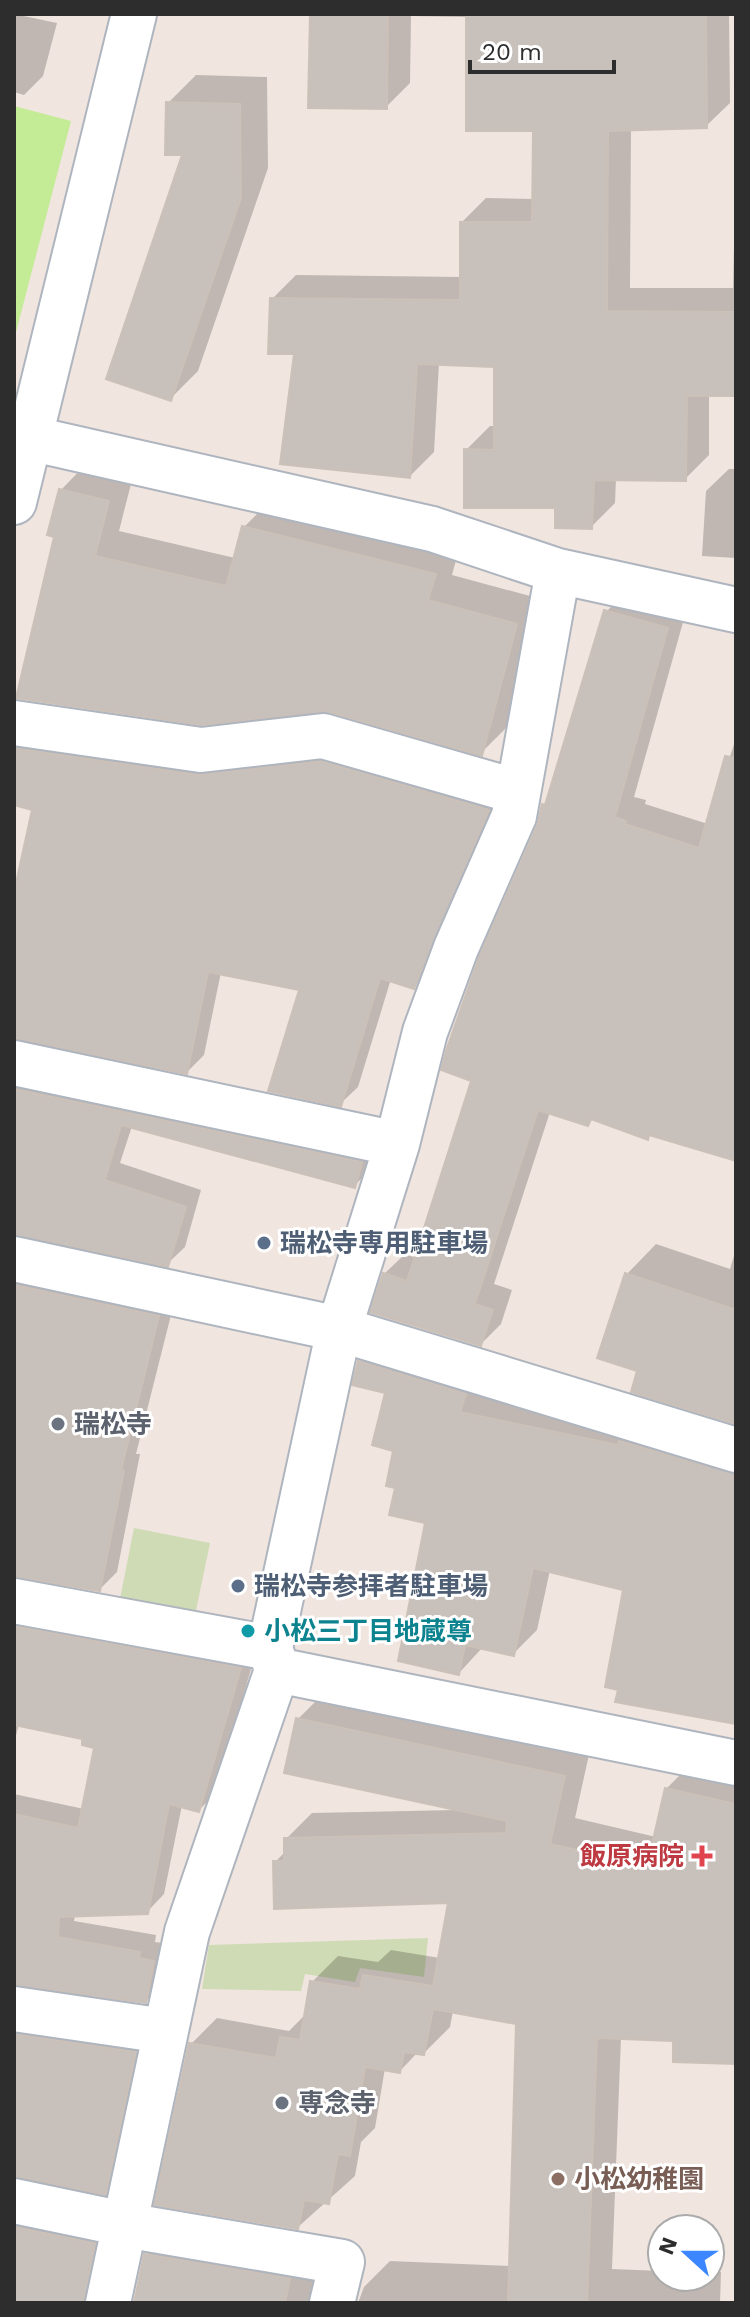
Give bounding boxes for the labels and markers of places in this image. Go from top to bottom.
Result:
place label: 瑞松寺専用駐車場 [280,1228,488,1258]
marker: 瑞松寺専用駐車場 [255,1234,273,1252]
place label: 瑞松寺 [74,1409,152,1439]
marker: 瑞松寺 [49,1415,67,1433]
place label: 瑞松寺参拝者駐車場 [254,1571,488,1601]
marker: 瑞松寺参拝者駐車場 [229,1577,247,1595]
place label: 小松三丁目地蔵尊 [264,1616,472,1646]
marker: 小松三丁目地蔵尊 [239,1622,257,1640]
place label: 飯原病院 [580,1841,684,1871]
marker: 飯原病院 [691,1845,713,1867]
place label: 専念寺 [298,2088,376,2118]
marker: 専念寺 [273,2094,291,2112]
place label: 小松幼稚園 [574,2164,704,2194]
marker: 小松幼稚園 [549,2170,567,2188]

